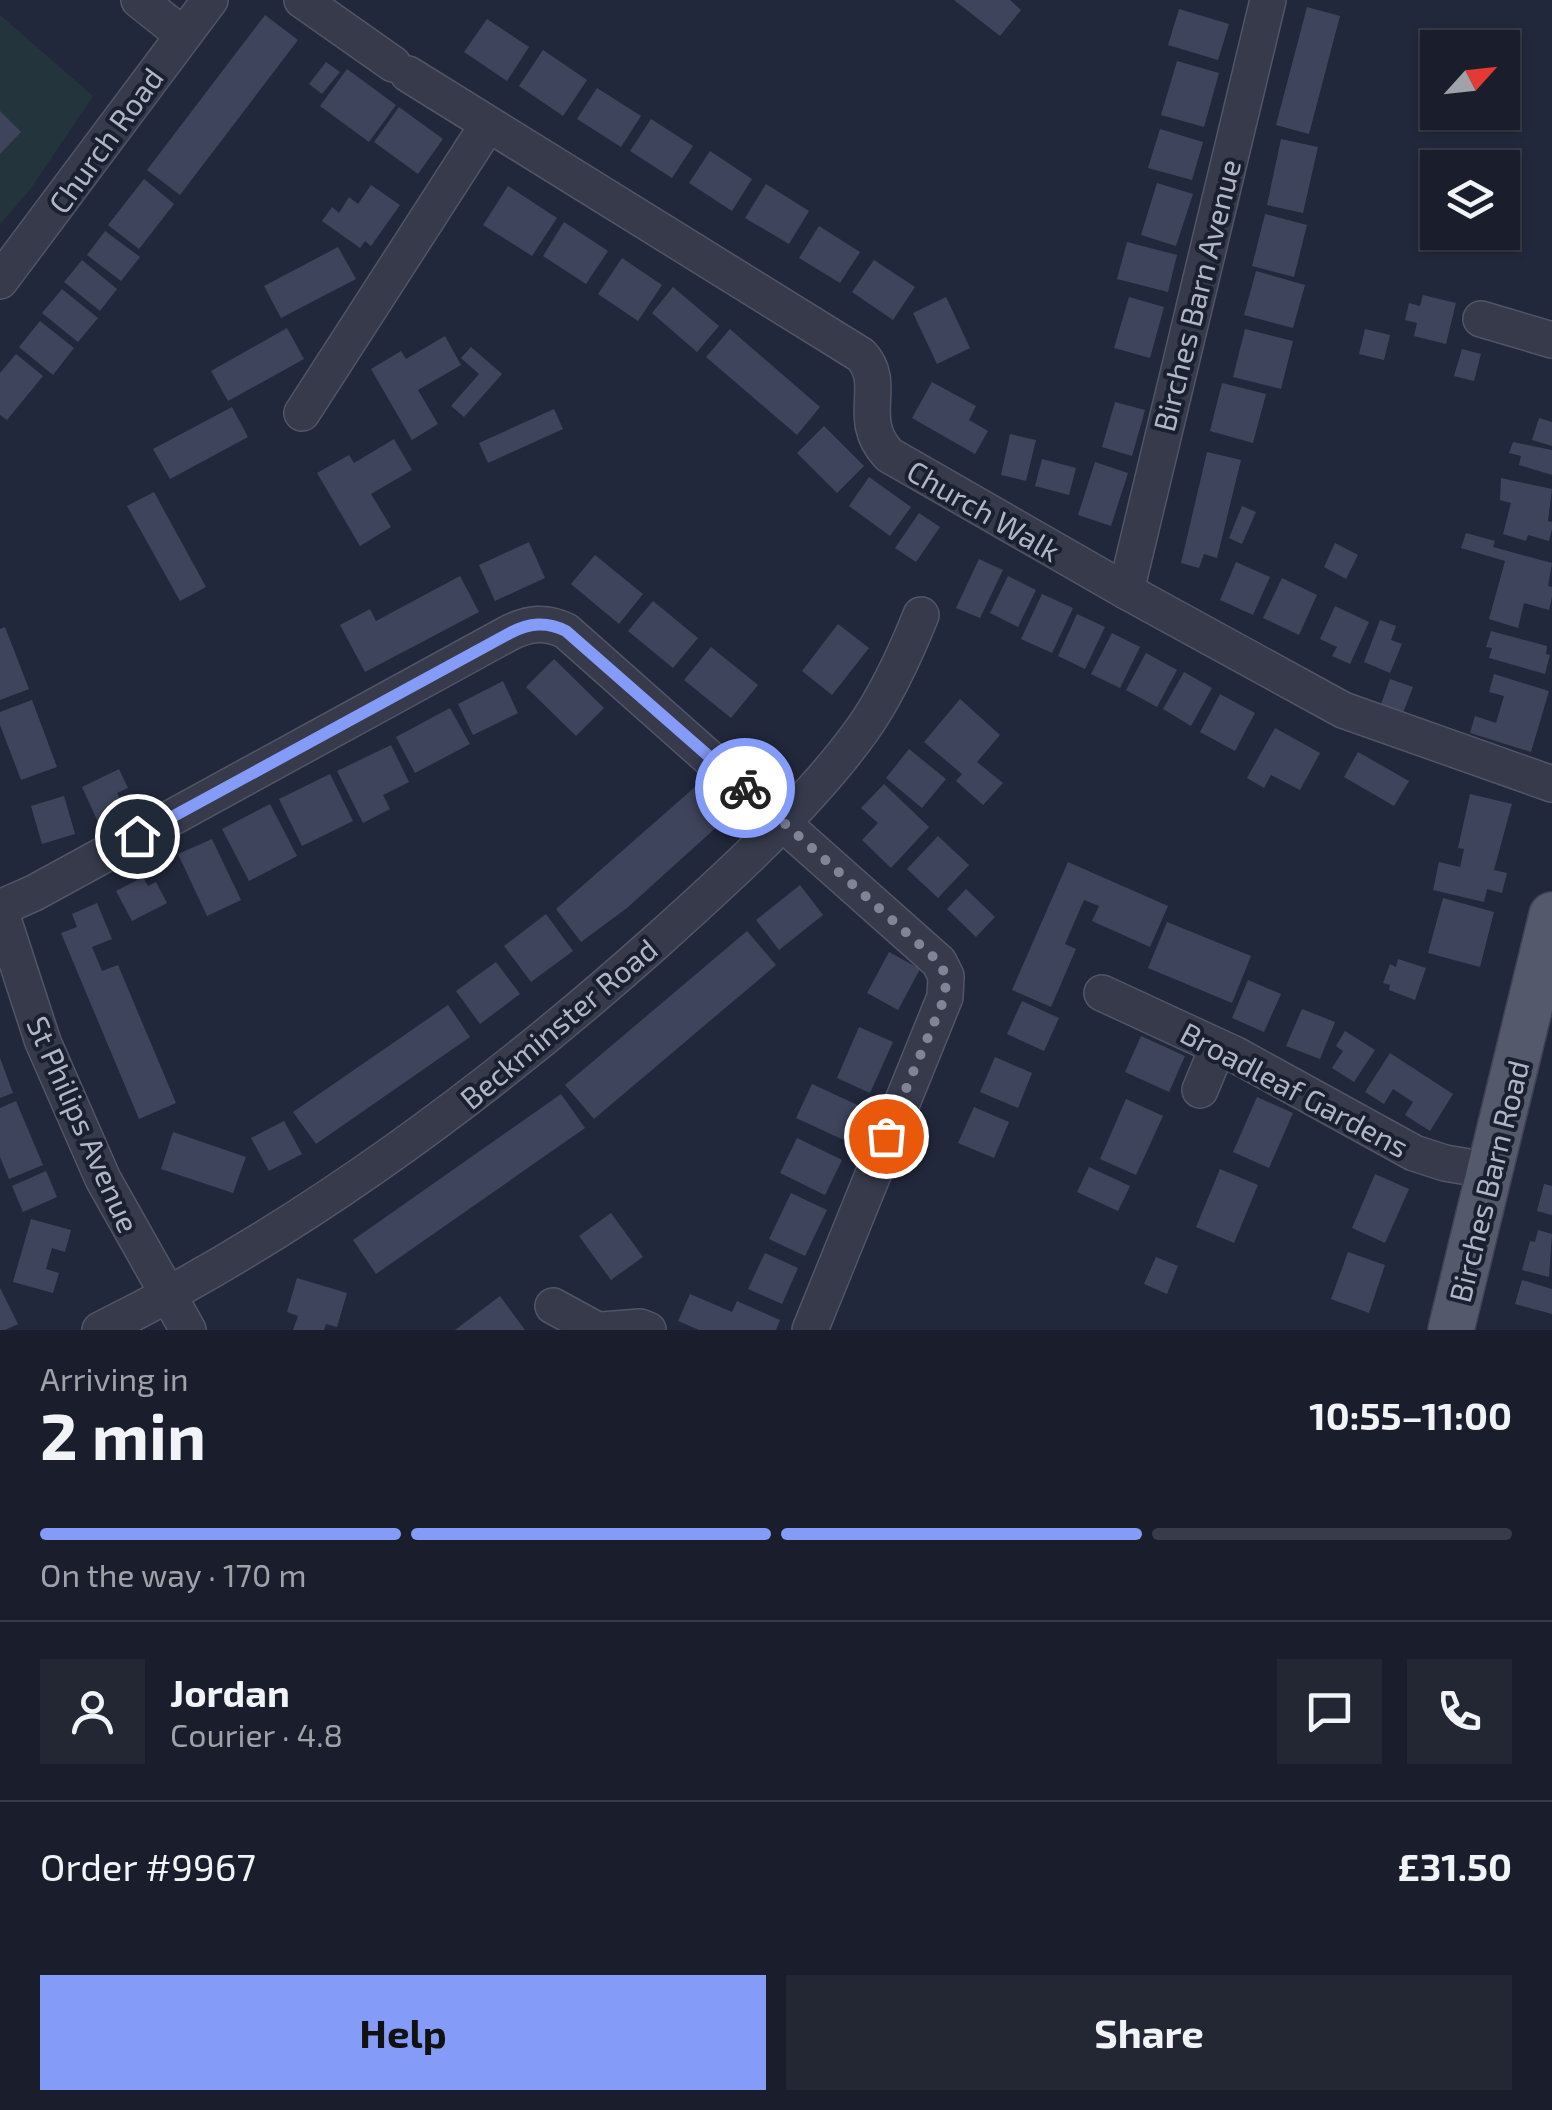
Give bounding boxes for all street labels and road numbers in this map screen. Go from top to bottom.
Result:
street label: Church Road [40,60,170,220]
street label: Birches Barn Avenue [1145,155,1247,435]
street label: Church Walk [901,452,1067,568]
street label: Beckminster Road [452,930,664,1116]
street label: St Philips Avenue [20,1010,148,1238]
street label: Broadleaf Gardens [1175,1014,1415,1164]
street label: Birches Barn Road [1441,1056,1535,1306]

